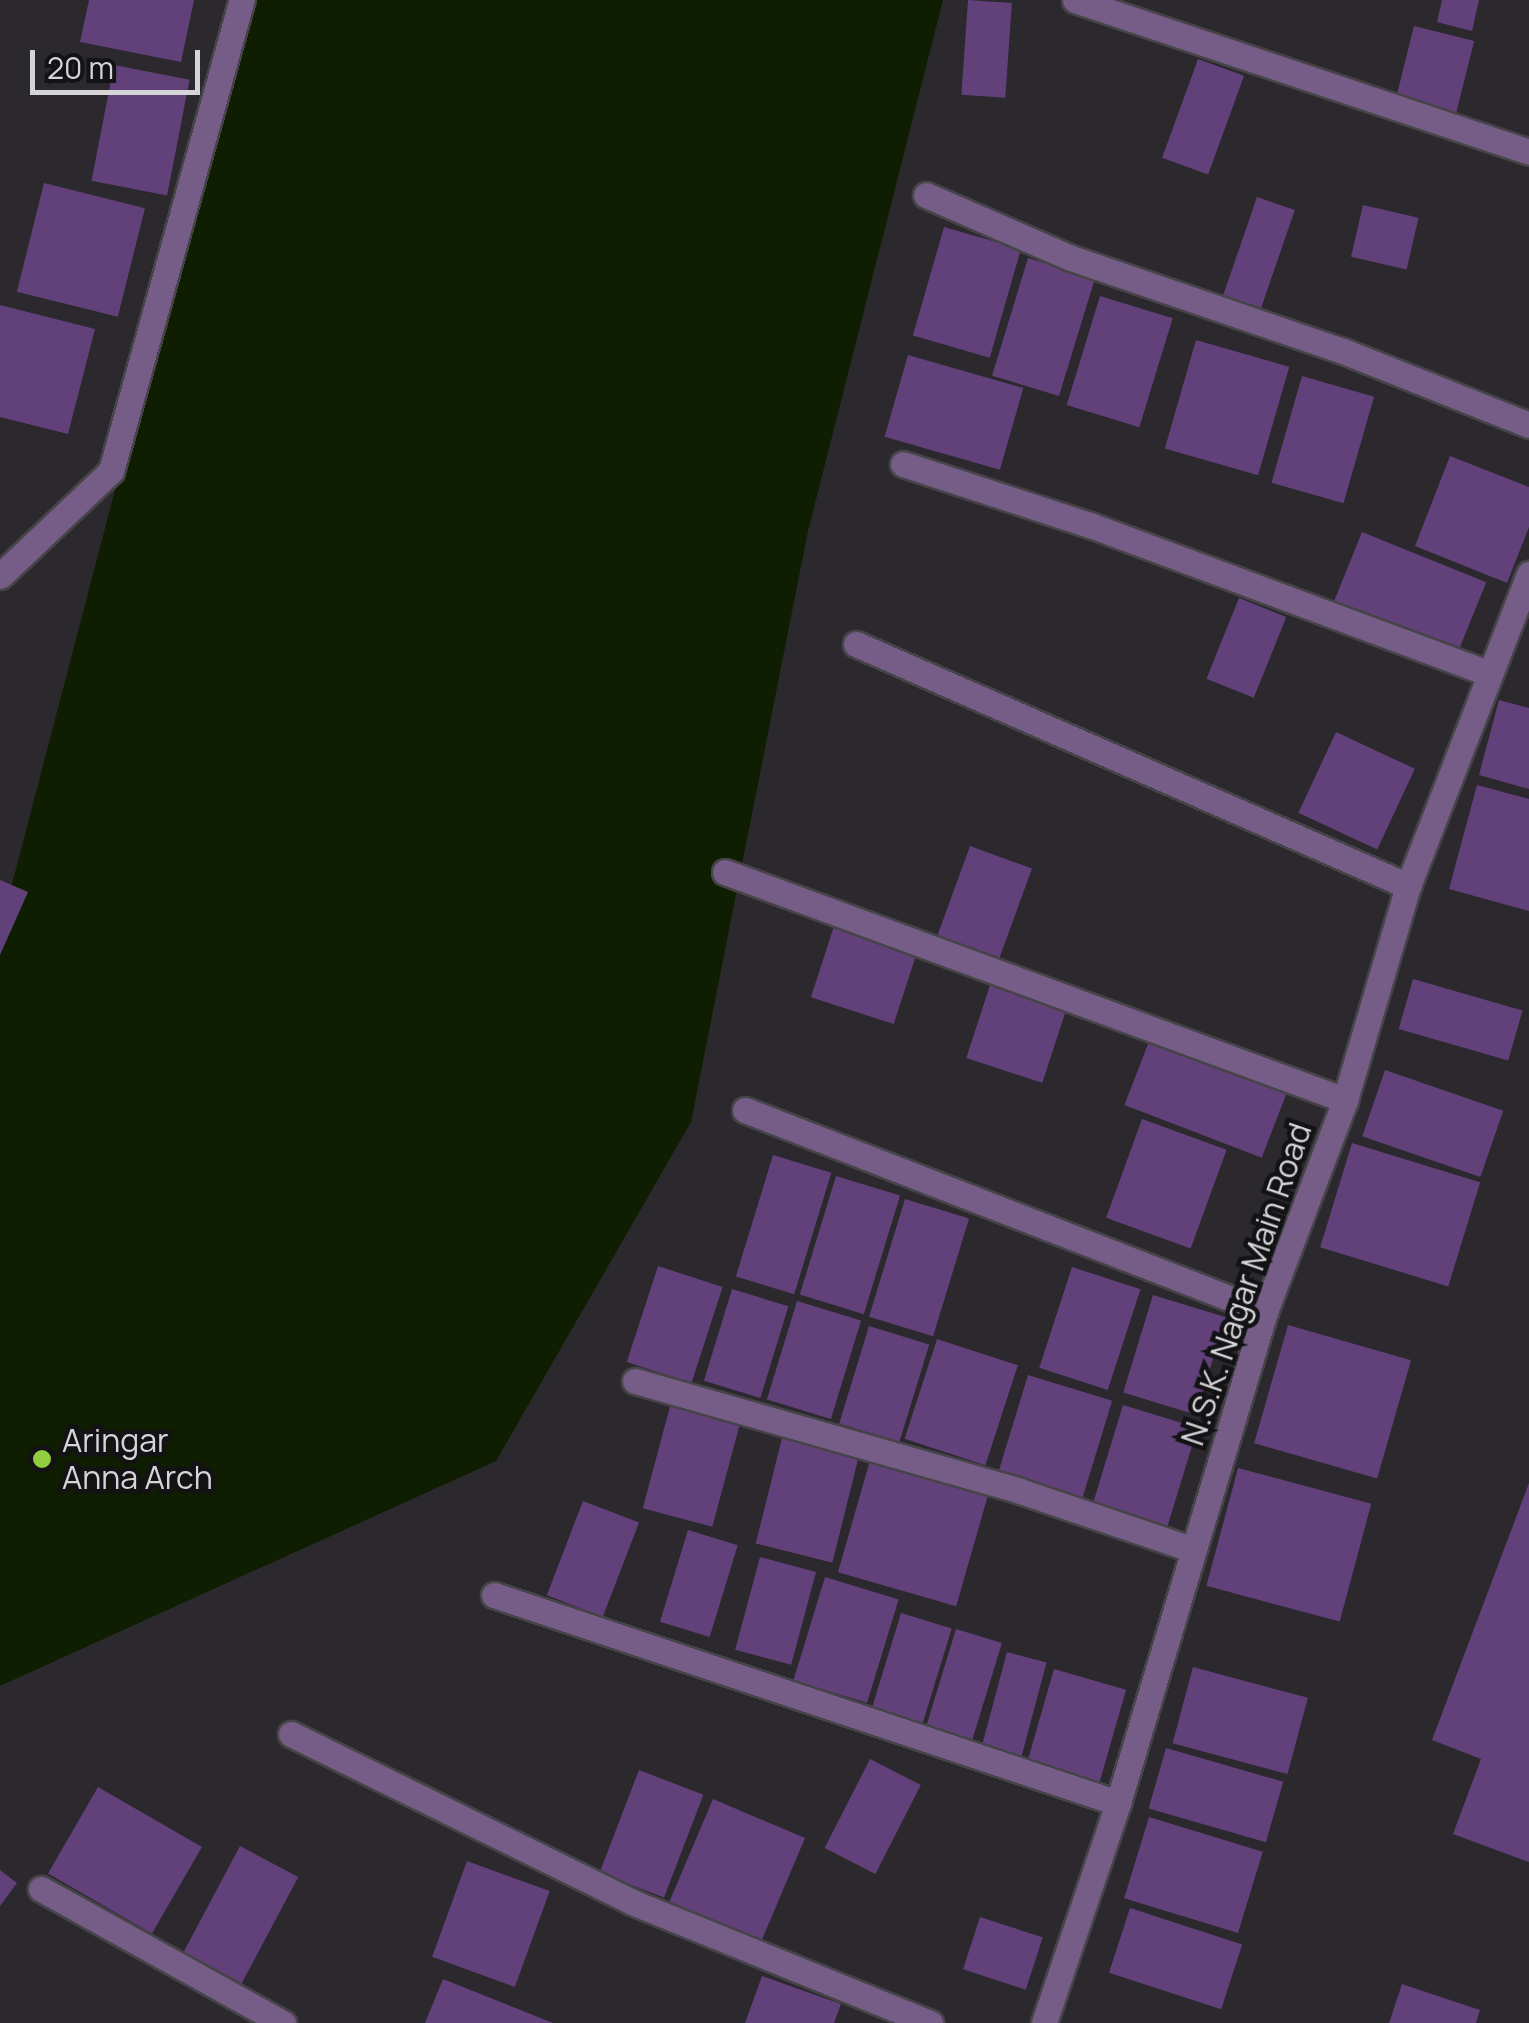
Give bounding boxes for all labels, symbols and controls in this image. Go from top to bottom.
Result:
scale bar [35,30,205,92]
text: 20 m [47,47,114,88]
street label: N.S.K. Nagar Main Road [1173,1118,1319,1450]
place label: Aringar Anna Arch [62,1422,213,1497]
marker: Aringar Anna Arch [31,1448,53,1470]

